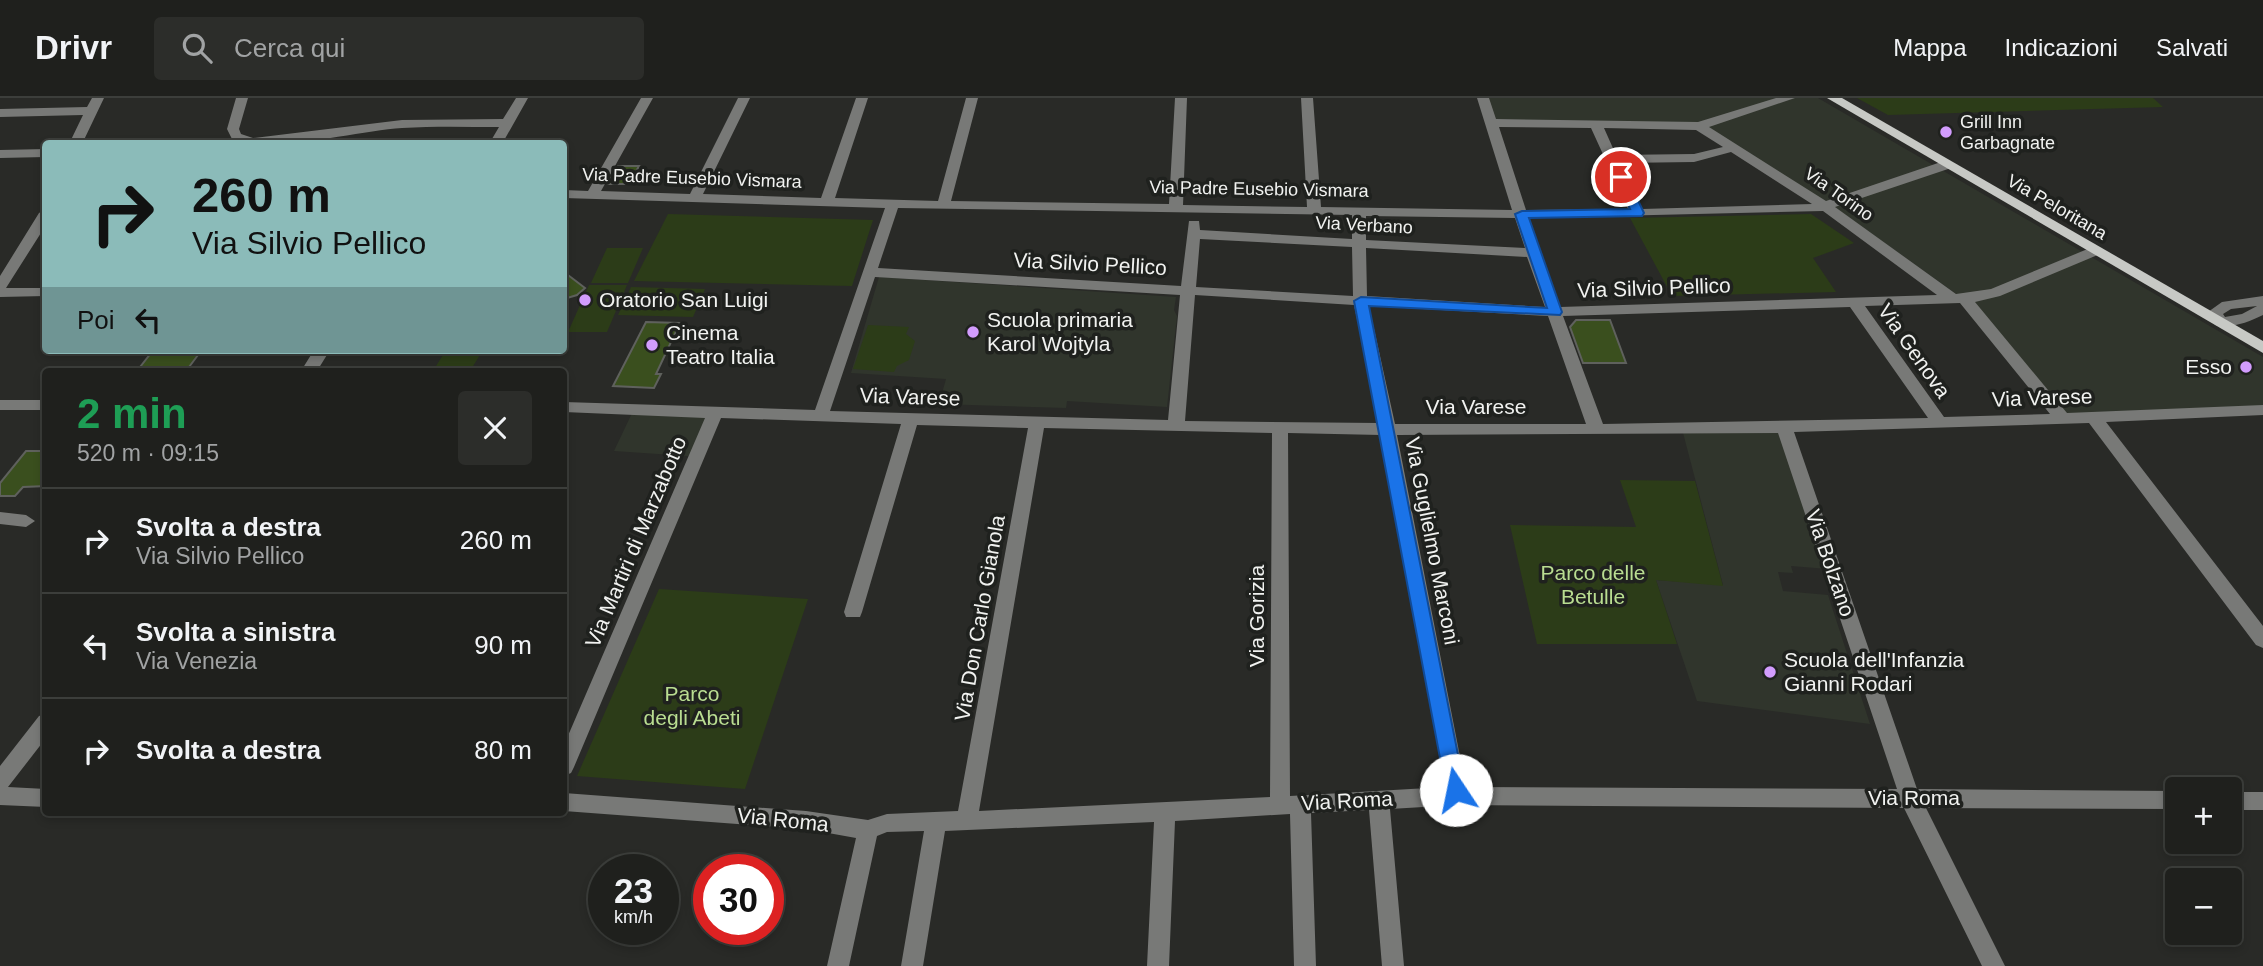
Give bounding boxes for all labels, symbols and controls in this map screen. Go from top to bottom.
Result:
search box [154,17,644,80]
text: Drivr [35,29,112,66]
icon: search [178,29,216,67]
text: Cerca qui [234,33,345,63]
text: Mappa [1893,34,1967,61]
text: Indicazioni [2005,34,2118,61]
text: Salvati [2156,34,2228,61]
place label: Grill Inn Garbagnate [1960,112,2055,153]
marker: Grill Inn Garbagnate [1938,124,1954,140]
pin [1591,147,1651,207]
icon: arrive [1602,158,1640,196]
street label: Via Torino [1801,163,1877,225]
street label: Via Padre Eusebio Vismara [582,164,803,192]
icon: right [77,168,168,259]
text: 260 m [192,168,331,222]
street label: Via Peloritana [2004,170,2111,244]
street label: Via Padre Eusebio Vismara [1149,177,1370,201]
street label: Via Verbano [1315,212,1413,238]
text: Via Silvio Pellico [192,225,426,261]
street label: Via Silvio Pellico [1013,248,1167,279]
street label: Via Silvio Pellico [1577,273,1731,302]
place label: Oratorio San Luigi [599,288,768,311]
marker: Oratorio San Luigi [577,292,593,308]
street label: Via Genova [1874,299,1955,402]
icon: left [129,301,167,339]
text: Poi [77,305,115,335]
place label: Scuola primaria Karol Wojtyla [987,308,1133,355]
place label: Cinema Teatro Italia [666,321,775,368]
marker: Scuola primaria Karol Wojtyla [965,324,981,340]
marker: Cinema Teatro Italia [644,337,660,353]
place label: Esso [2185,355,2232,378]
marker: Esso [2238,359,2254,375]
street label: Via Varese [859,383,961,410]
street label: Via Varese [1991,384,2093,411]
text: 2 min [77,390,187,437]
button: close [458,391,532,465]
street label: Via Varese [1426,395,1526,418]
street label: Via Martiri di Marzabotto [581,433,691,651]
street label: Via Guglielmo Marconi [1401,435,1464,647]
text: 520 m · 09:15 [77,440,219,466]
street label: Via Bolzano [1801,506,1860,619]
text: Svolta a destra [136,512,321,542]
street label: Via Don Carlo Gianola [950,513,1009,723]
icon: right [77,522,115,560]
text: 260 m [460,525,532,555]
text: Via Silvio Pellico [136,543,304,569]
park label: Parco delle Betulle [1540,561,1646,608]
street label: Via Gorizia [1245,565,1268,667]
text: Svolta a sinistra [136,617,335,647]
icon: left [77,627,115,665]
text: 90 m [474,630,532,660]
text: Via Venezia [136,648,257,674]
place label: Scuola dell'Infanzia Gianni Rodari [1784,648,1965,695]
marker: Scuola dell'Infanzia Gianni Rodari [1762,664,1778,680]
park label: Parco degli Abeti [644,682,740,729]
icon: right [77,732,115,770]
text: Svolta a destra [136,735,321,765]
text: 80 m [474,735,532,765]
position arrow [1419,753,1493,827]
map controls [2165,777,2242,945]
button: + [2165,777,2242,854]
street label: Via Roma [1868,786,1960,809]
street label: Via Roma [1301,787,1394,814]
street label: Via Roma [736,803,830,836]
speed limit sign: 30 [693,854,784,945]
button: − [2165,868,2242,945]
text: 23 [614,871,653,910]
text: km/h [614,907,653,927]

